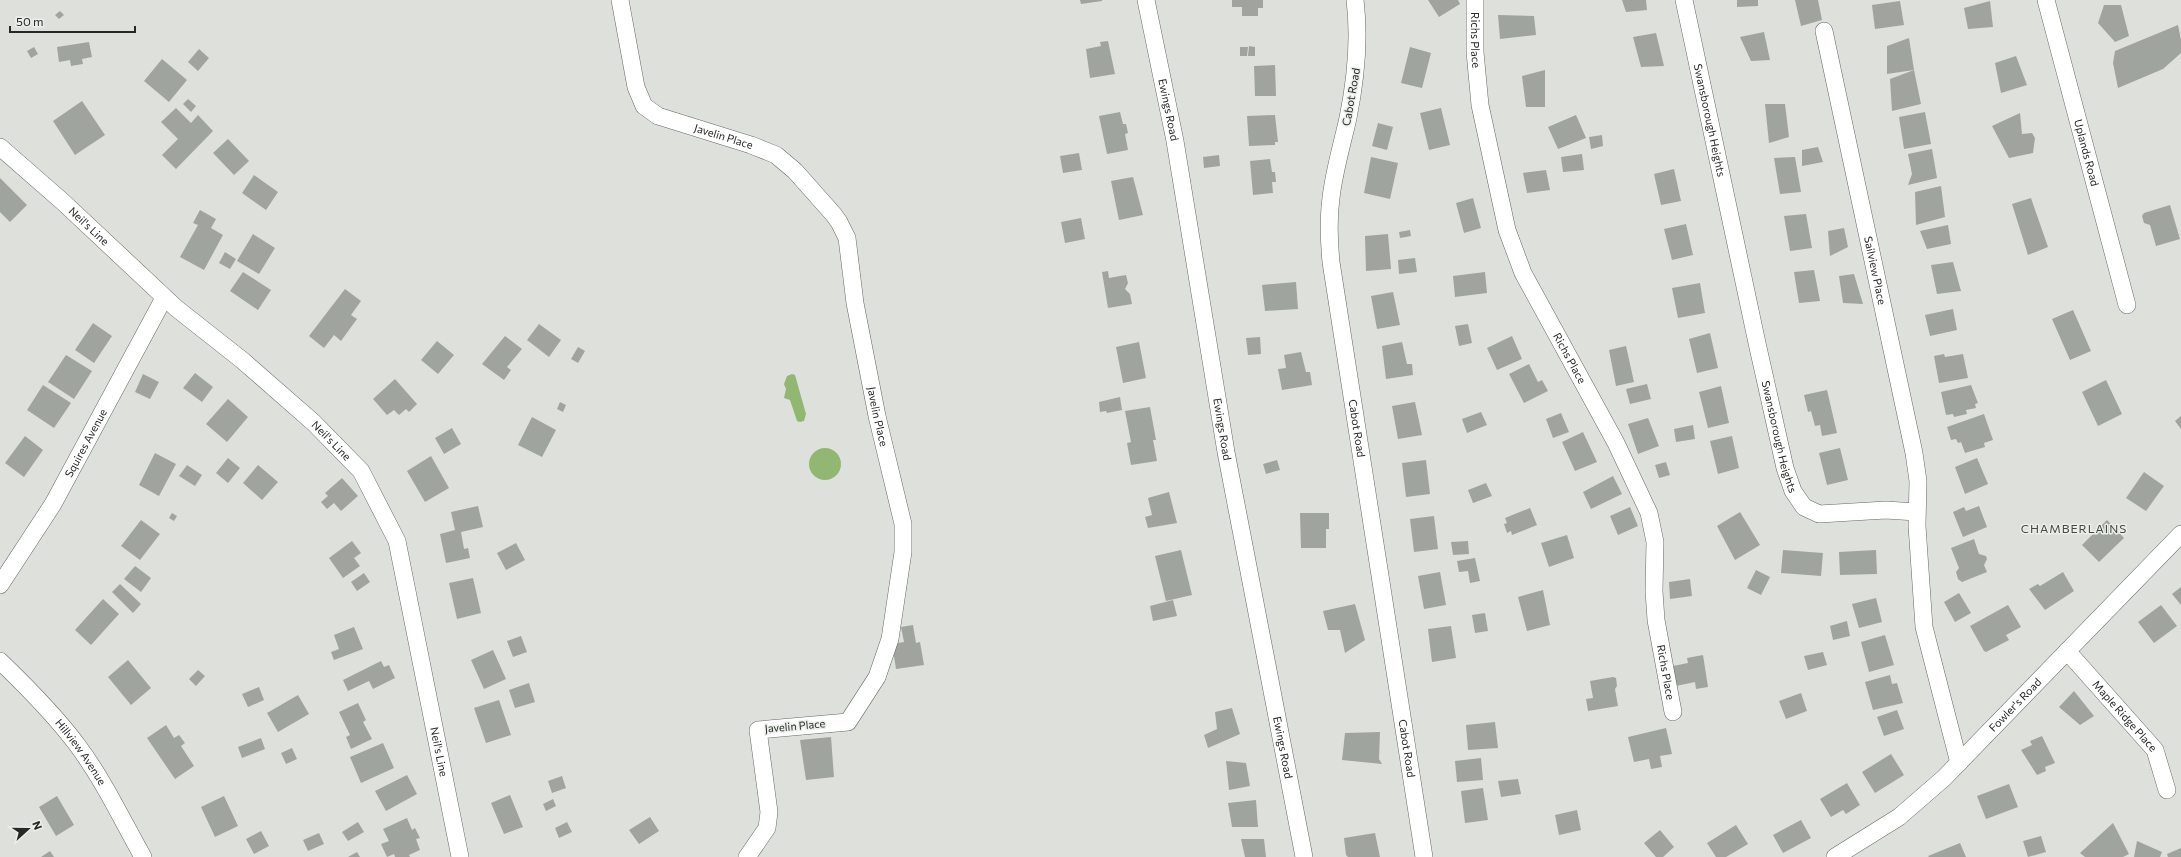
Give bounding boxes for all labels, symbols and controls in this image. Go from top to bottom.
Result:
scale bar [10,8,135,34]
street label: Richs Place [1469,12,1483,69]
text: 50 m [16,14,44,28]
street label: Swansborough Heights [1692,63,1728,178]
street label: Cabot Road [1339,67,1362,127]
street label: Ewings Road [1156,77,1182,142]
street label: Uplands Road [2072,118,2102,187]
street label: Javelin Place [692,121,755,151]
street label: Neil's Line [66,204,112,248]
street label: Sailview Place [1862,235,1889,306]
street label: Richs Place [1551,330,1589,386]
street label: Swansborough Heights [1760,379,1800,494]
street label: Javelin Place [864,385,891,448]
street label: Ewings Road [1211,397,1234,461]
street label: Cabot Road [1347,398,1368,458]
street label: Squires Avenue [62,406,109,479]
street label: Neil's Line [309,418,354,463]
district label: CHAMBERLAINS [2021,521,2127,535]
street label: Richs Place [1655,644,1678,701]
street label: Fowler's Road [1986,675,2044,734]
street label: Maple Ridge Place [2090,678,2160,754]
street label: Ewings Road [1271,715,1296,780]
street label: Hillview Avenue [53,716,109,788]
street label: Javelin Place [764,716,826,736]
street label: Cabot Road [1397,718,1418,778]
street label: Neil's Line [428,726,451,778]
north arrow [8,809,48,849]
text: N [30,819,45,831]

